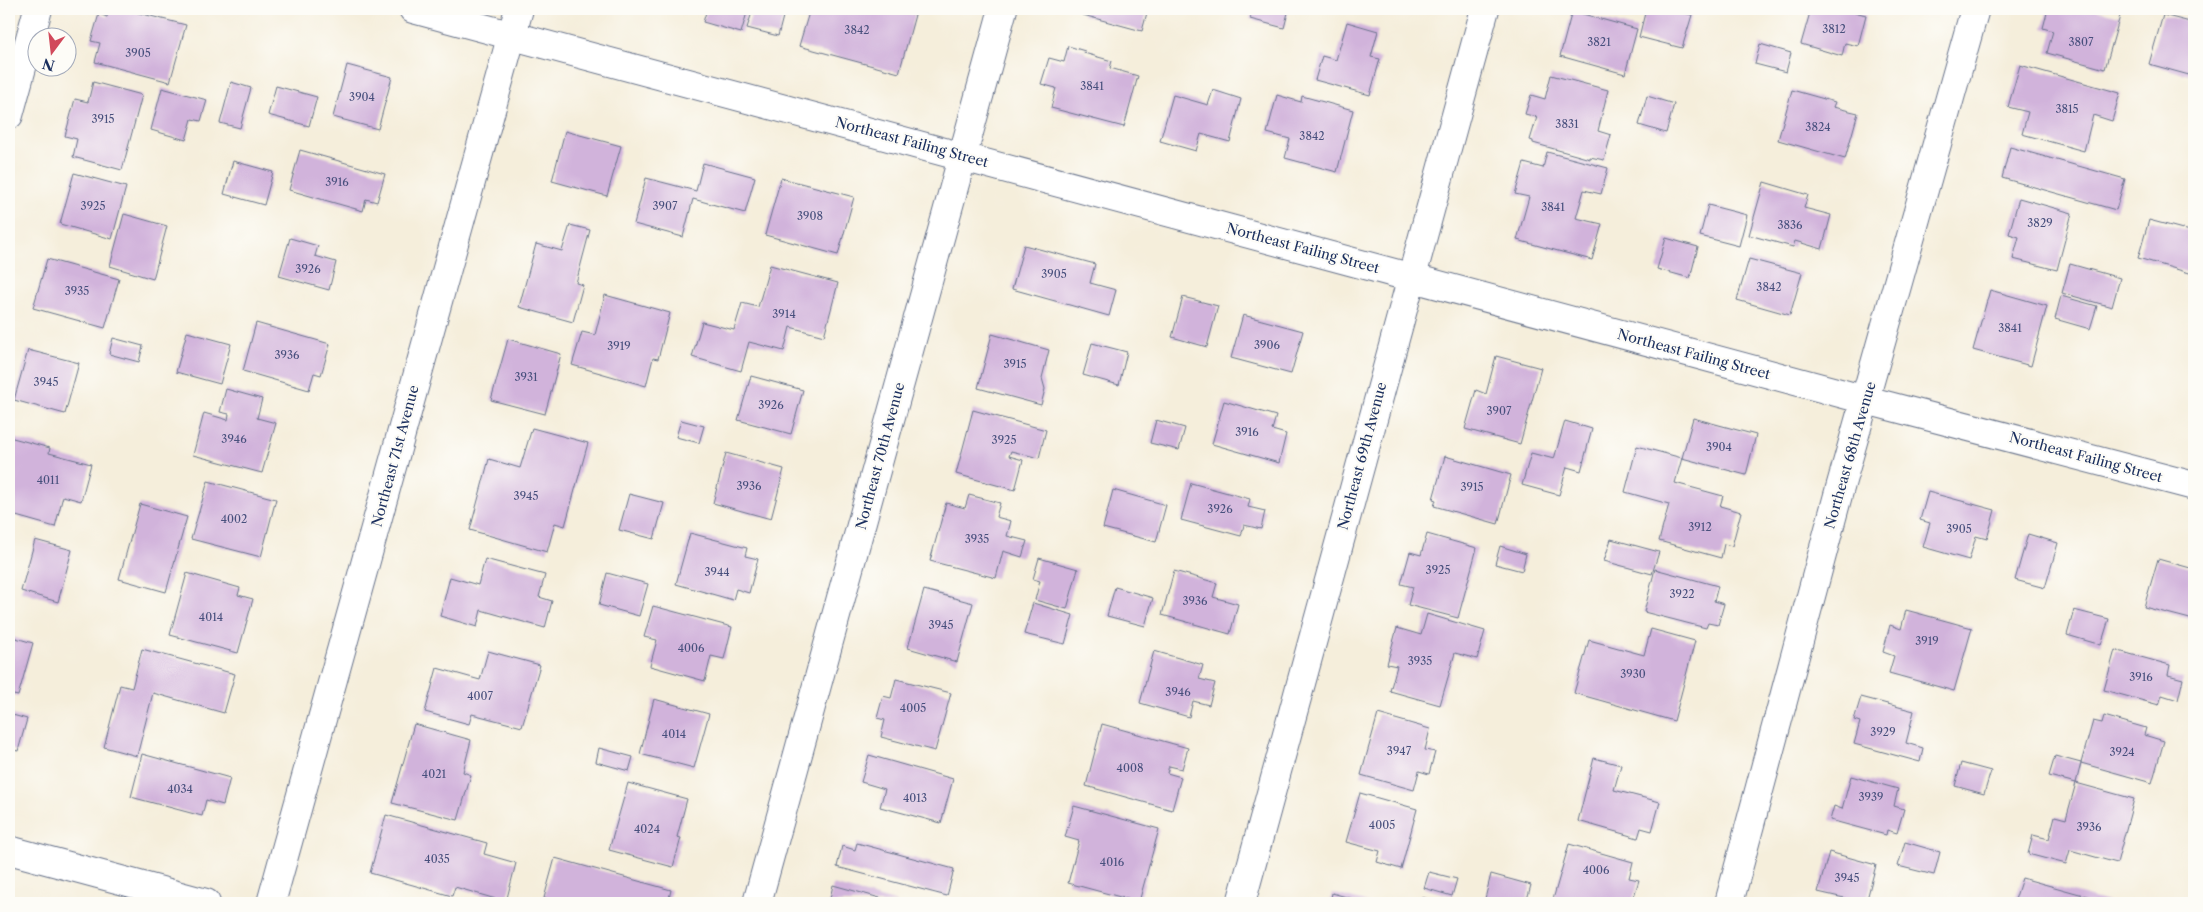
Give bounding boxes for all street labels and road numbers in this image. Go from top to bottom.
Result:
street label: Northeast Failing Street [834,113,990,171]
street label: Northeast Failing Street [1225,219,1381,277]
street label: Northeast Failing Street [1616,325,1772,383]
street label: Northeast 68th Avenue [1820,379,1880,531]
street label: Northeast 70th Avenue [852,380,908,532]
street label: Northeast 69th Avenue [1334,380,1390,532]
street label: Northeast 71st Avenue [367,383,423,529]
street label: Northeast Failing Street [2008,428,2164,486]

